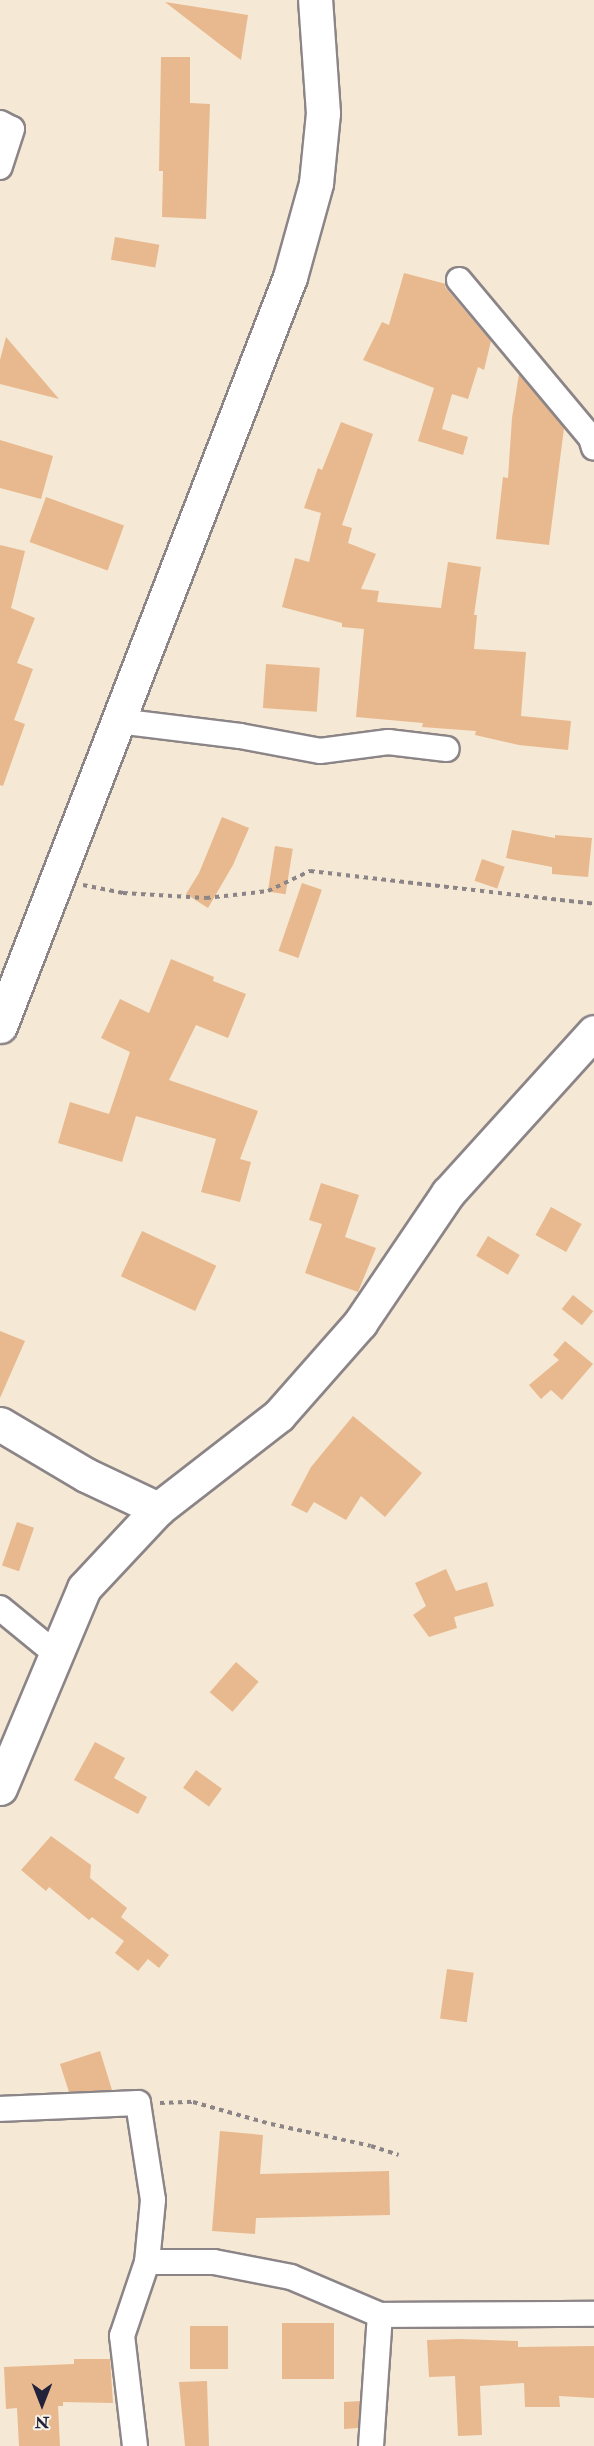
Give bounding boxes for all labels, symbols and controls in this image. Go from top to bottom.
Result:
north arrow [12,2374,72,2434]
text: N [35,2412,49,2432]

